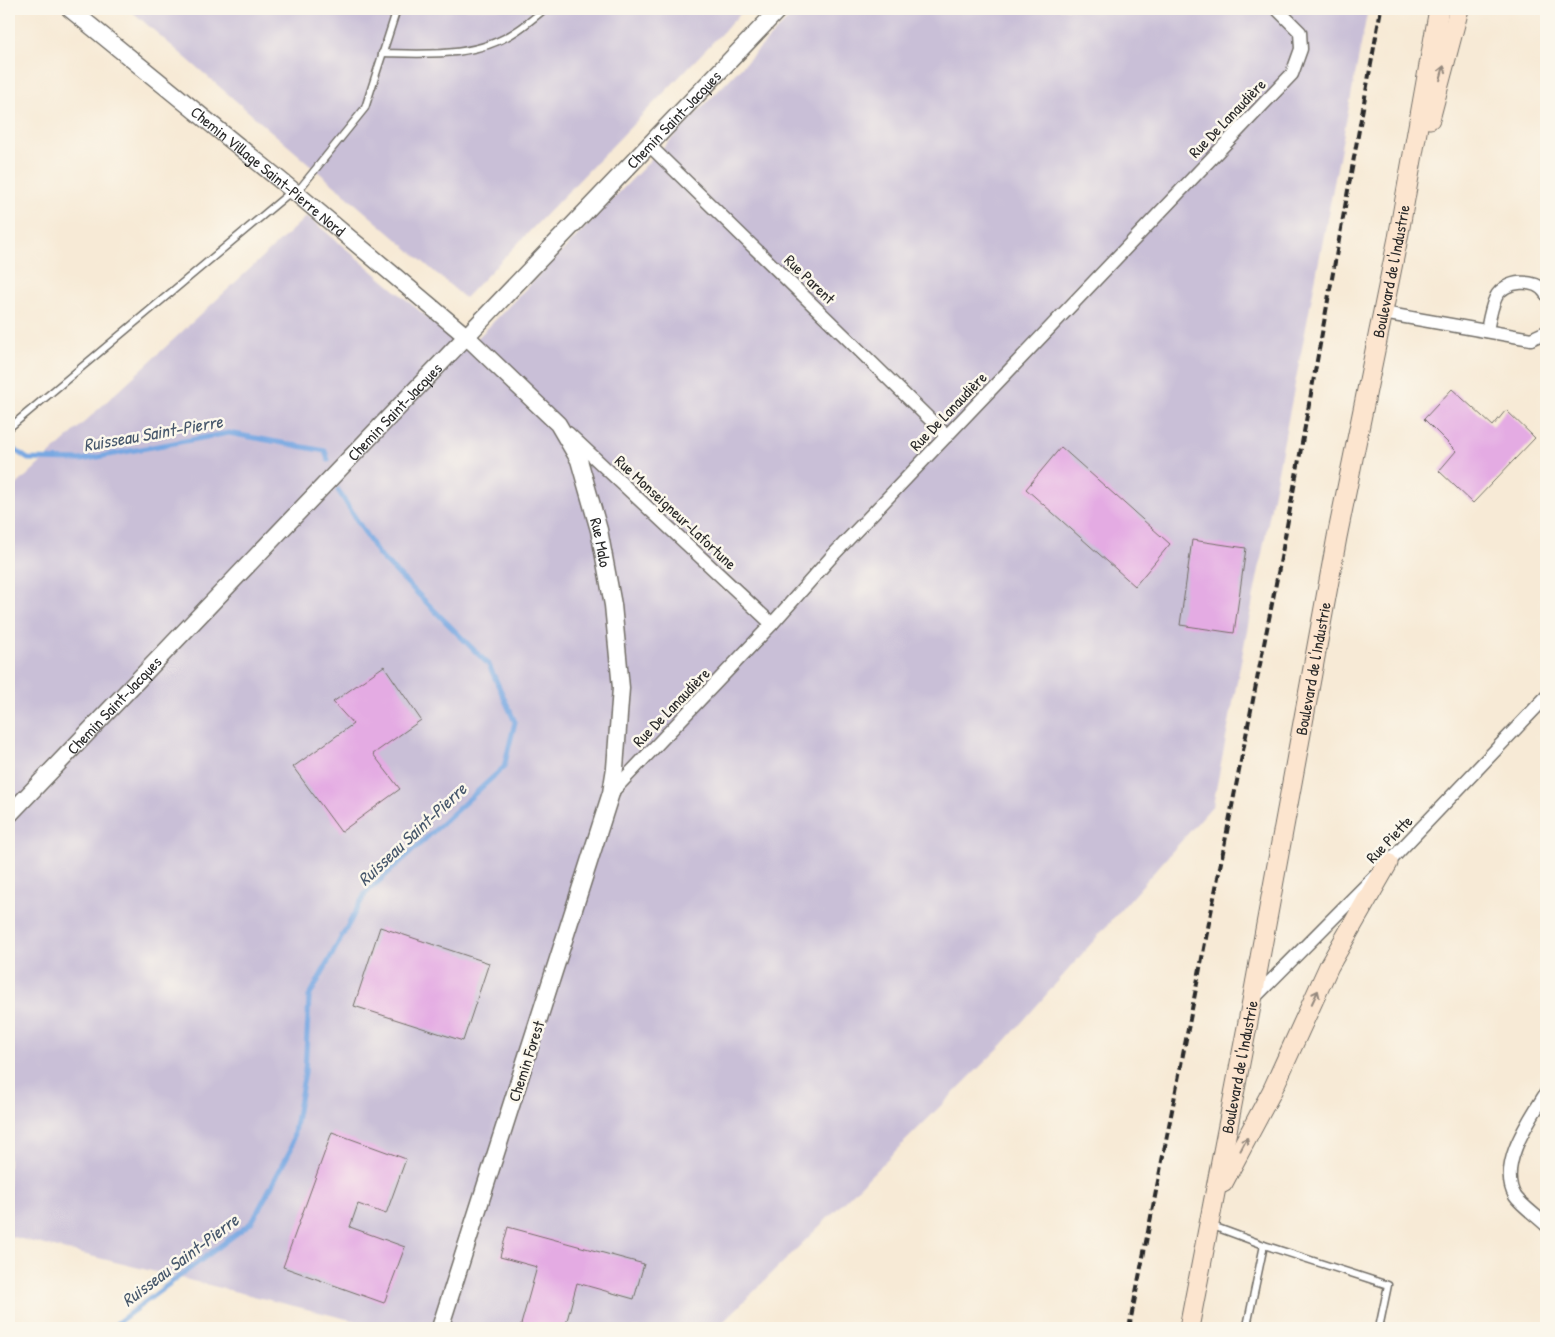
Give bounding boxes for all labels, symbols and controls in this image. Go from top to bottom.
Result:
street label: Chemin Saint-Jacques [621,65,726,173]
one-way arrow [1438,65,1447,81]
street label: Rue De Lanaudière [1184,73,1271,162]
street label: Chemin Village Saint-Pierre Nord [186,101,350,241]
street label: Boulevard de l'Industrie [1367,202,1415,340]
street label: Rue Parent [780,249,841,309]
street label: Chemin Saint-Jacques [342,357,447,466]
street label: Rue De Lanaudière [905,366,992,455]
water label: Ruisseau Saint-Pierre [82,408,225,458]
street label: Rue Monseigneur-Lafortune [610,450,742,575]
street label: Rue Malo [585,515,617,570]
street label: Boulevard de l'Industrie [1290,600,1336,737]
street label: Chemin Saint-Jacques [62,651,166,759]
street label: Rue De Lanaudière [628,662,715,751]
water label: Ruisseau Saint-Pierre [352,776,473,891]
street label: Rue Piette [1361,810,1418,868]
one-way arrow [1310,990,1320,1005]
street label: Boulevard de l'Industrie [1216,998,1263,1135]
street label: Chemin Forest [503,1017,550,1104]
one-way arrow [1239,1136,1249,1151]
water label: Ruisseau Saint-Pierre [116,1207,244,1312]

